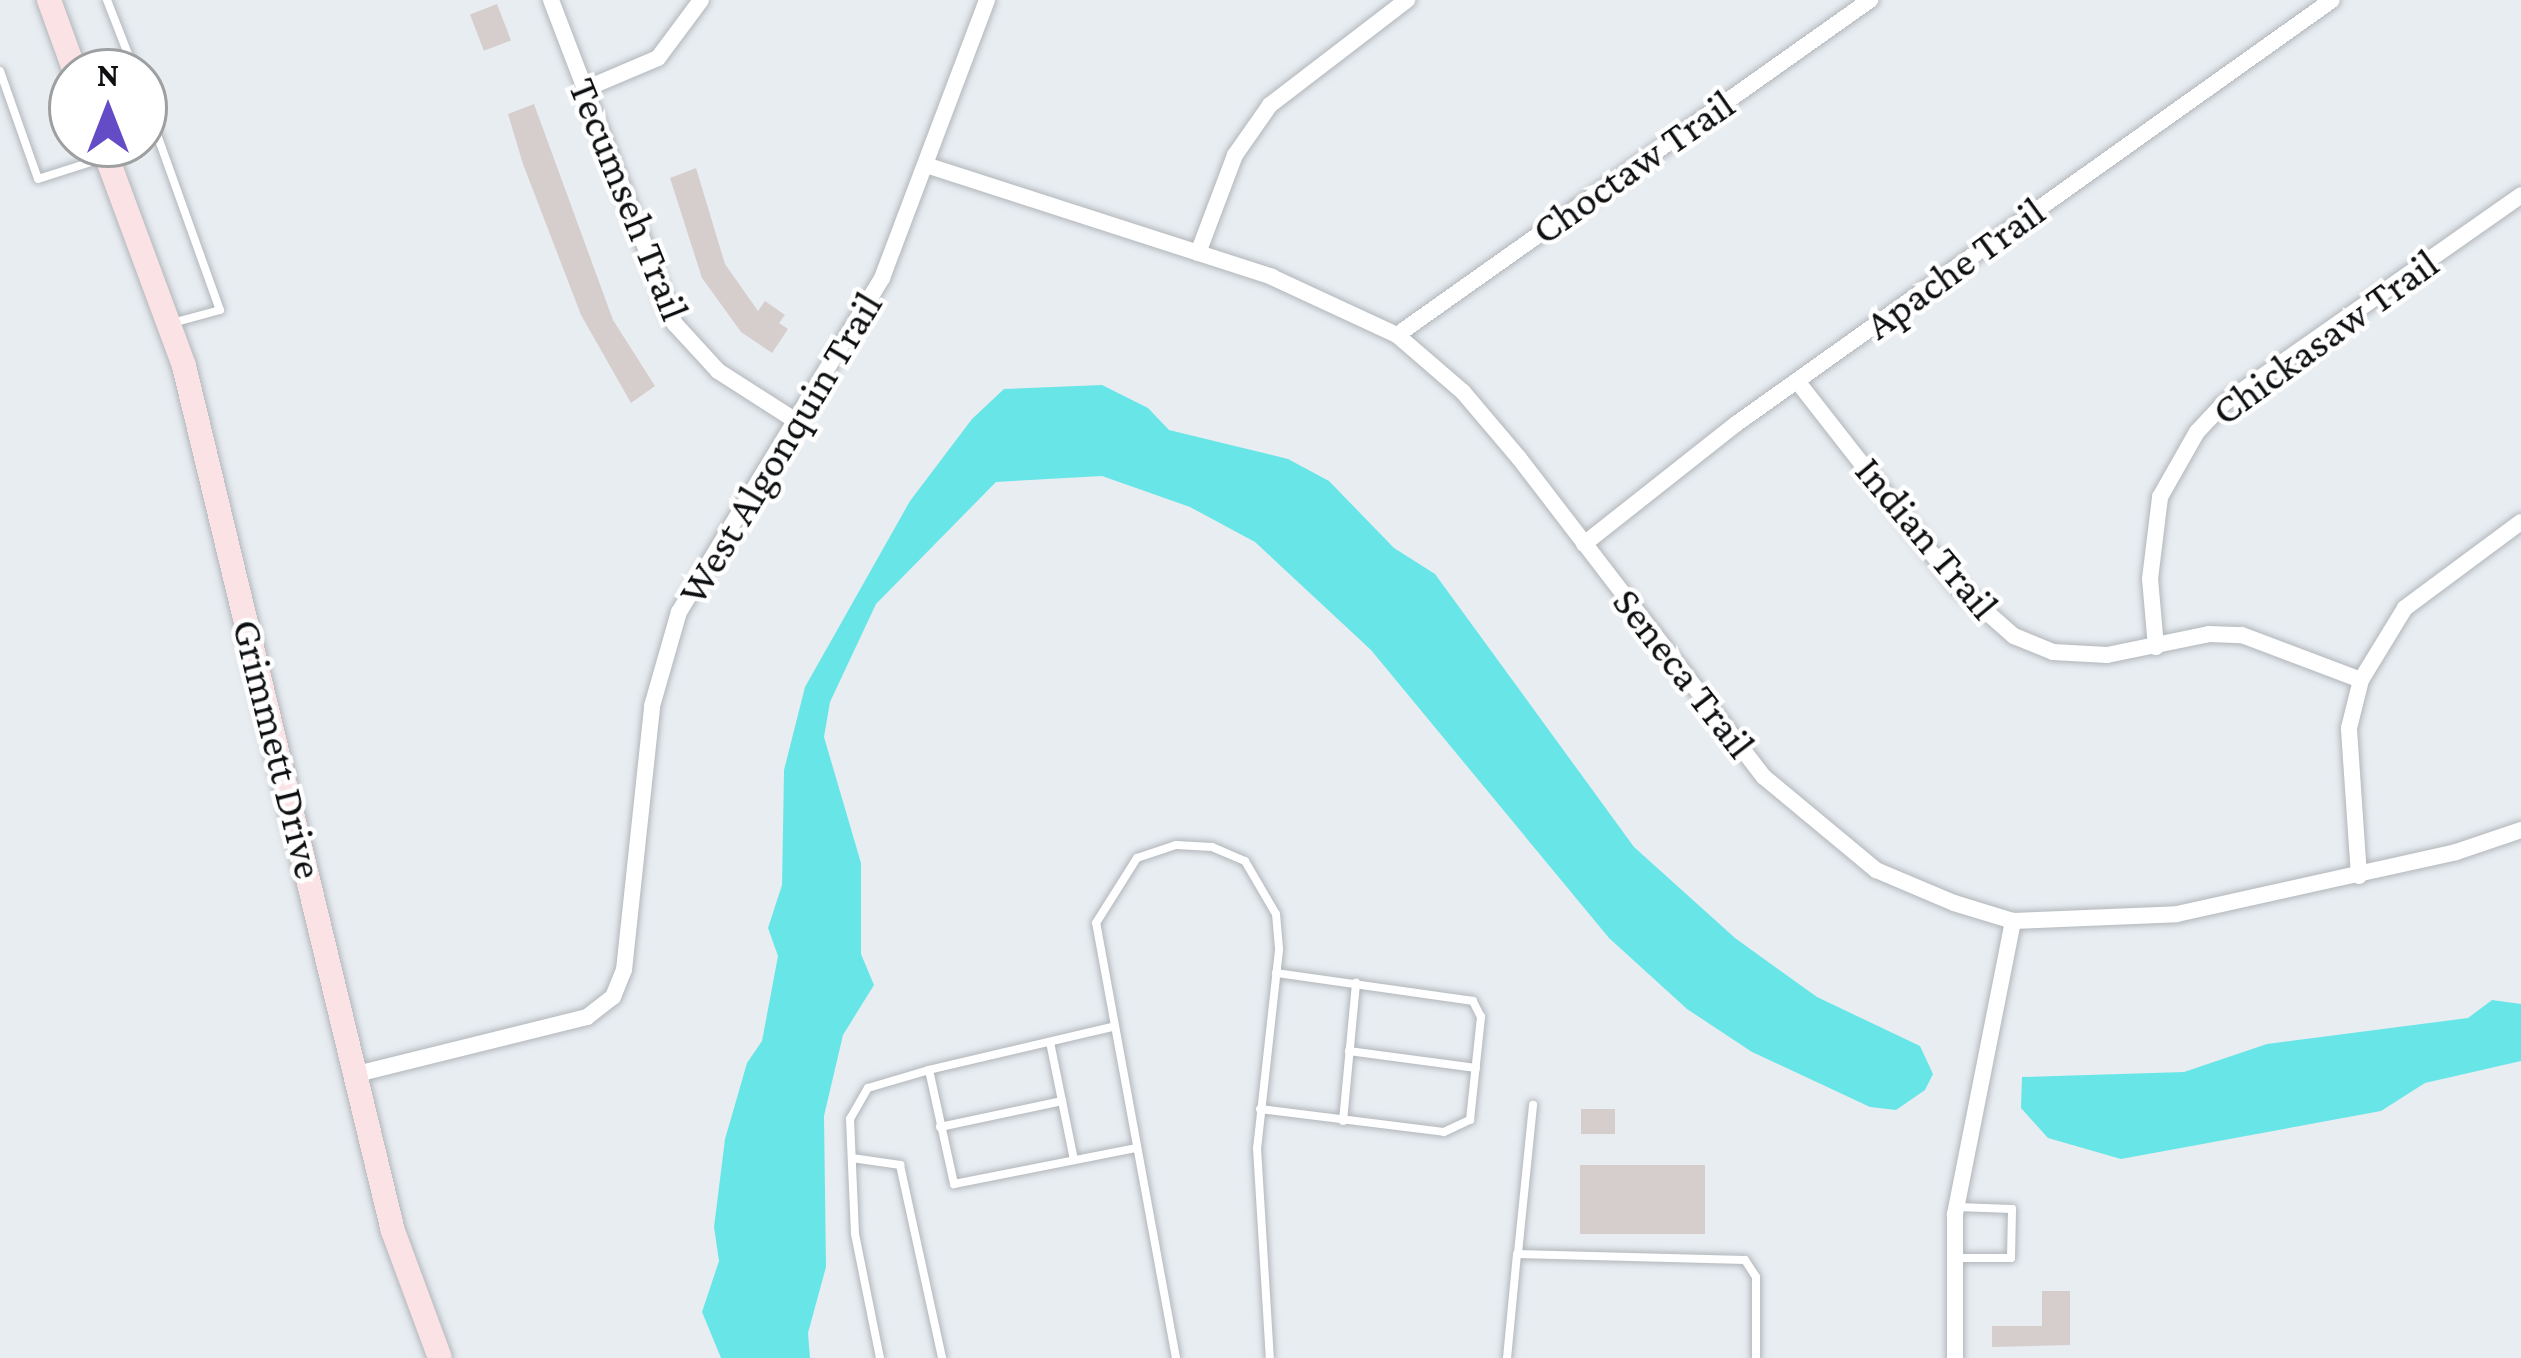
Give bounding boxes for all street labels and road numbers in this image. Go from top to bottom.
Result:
street label: Tecumseh Trail [558,70,700,328]
street label: Choctaw Trail [1522,79,1744,255]
street label: Apache Trail [1855,186,2055,350]
street label: Chickasaw Trail [2202,238,2448,436]
street label: West Algonquin Trail [667,283,893,613]
street label: Indian Trail [1844,446,2010,630]
street label: Seneca Trail [1602,578,1766,768]
street label: Grimmett Drive [221,614,335,884]

